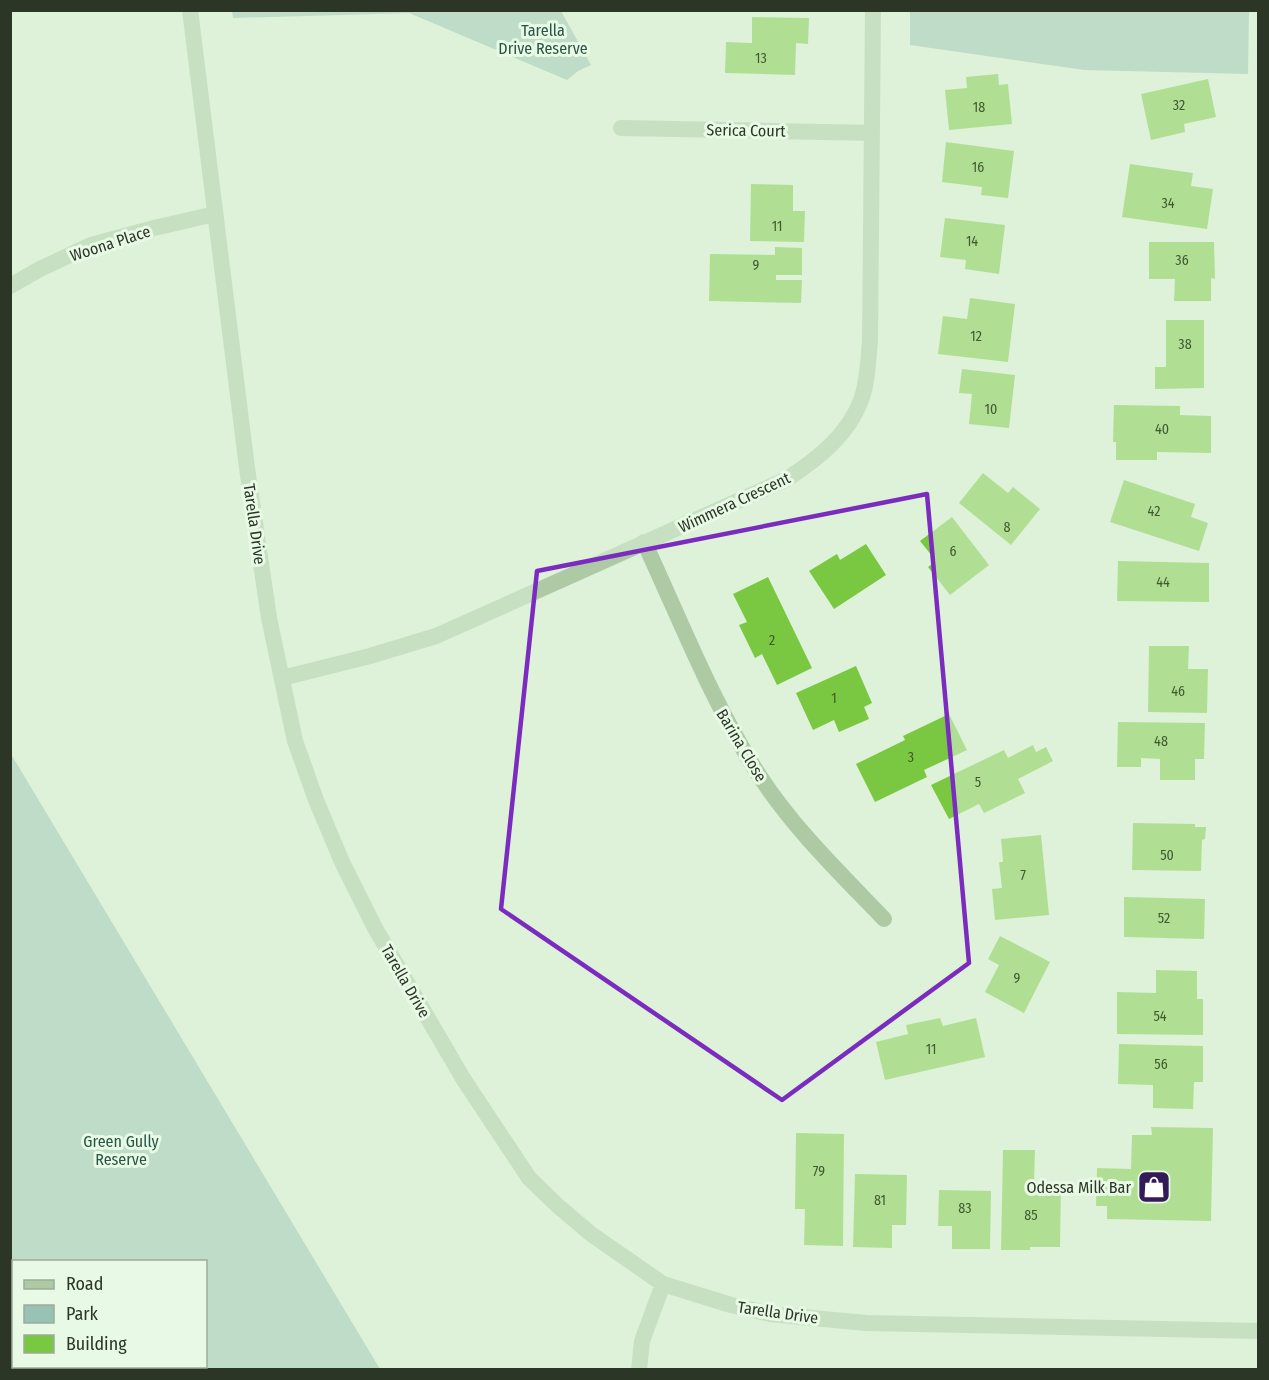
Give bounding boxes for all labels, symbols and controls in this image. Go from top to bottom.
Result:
park label: Tarella Drive Reserve [498,21,588,58]
house number: 13 [755,50,767,67]
house number: 32 [1173,97,1185,114]
house number: 18 [973,99,985,116]
street label: Serica Court [706,120,786,141]
house number: 16 [972,159,984,176]
house number: 34 [1161,195,1175,212]
house number: 11 [772,218,782,235]
street label: Woona Place [68,222,153,265]
house number: 14 [966,233,978,250]
house number: 36 [1175,252,1189,269]
house number: 9 [753,257,760,274]
house number: 12 [970,328,982,345]
house number: 38 [1178,336,1192,353]
house number: 10 [985,401,997,418]
house number: 40 [1155,421,1169,438]
street label: Wimmera Crescent [675,468,794,537]
street label: Tarella Drive [239,482,270,566]
house number: 42 [1148,503,1160,520]
house number: 8 [1004,519,1011,536]
house number: 6 [950,543,957,560]
house number: 44 [1156,574,1170,591]
house number: 2 [769,632,775,649]
house number: 46 [1171,683,1185,700]
house number: 1 [831,690,837,707]
street label: Barina Close [712,705,771,785]
house number: 48 [1154,733,1168,750]
house number: 3 [908,749,914,766]
house number: 5 [975,774,981,791]
house number: 50 [1160,847,1174,864]
house number: 7 [1020,867,1026,884]
house number: 52 [1158,910,1170,927]
street label: Tarella Drive [377,941,434,1021]
house number: 9 [1014,970,1021,987]
house number: 54 [1153,1008,1167,1025]
house number: 11 [926,1041,936,1058]
house number: 56 [1154,1056,1168,1073]
park label: Green Gully Reserve [83,1132,159,1169]
house number: 79 [813,1163,825,1180]
shop icon: Odessa Milk Bar [1136,1169,1172,1205]
place label: Odessa Milk Bar [1026,1178,1131,1197]
house number: 81 [874,1192,886,1209]
house number: 83 [958,1200,972,1217]
house number: 85 [1024,1207,1038,1224]
legend [12,1260,207,1368]
text: Road [66,1273,103,1295]
street label: Tarella Drive [736,1297,820,1328]
text: Park [66,1303,99,1325]
text: Building [66,1333,127,1355]

